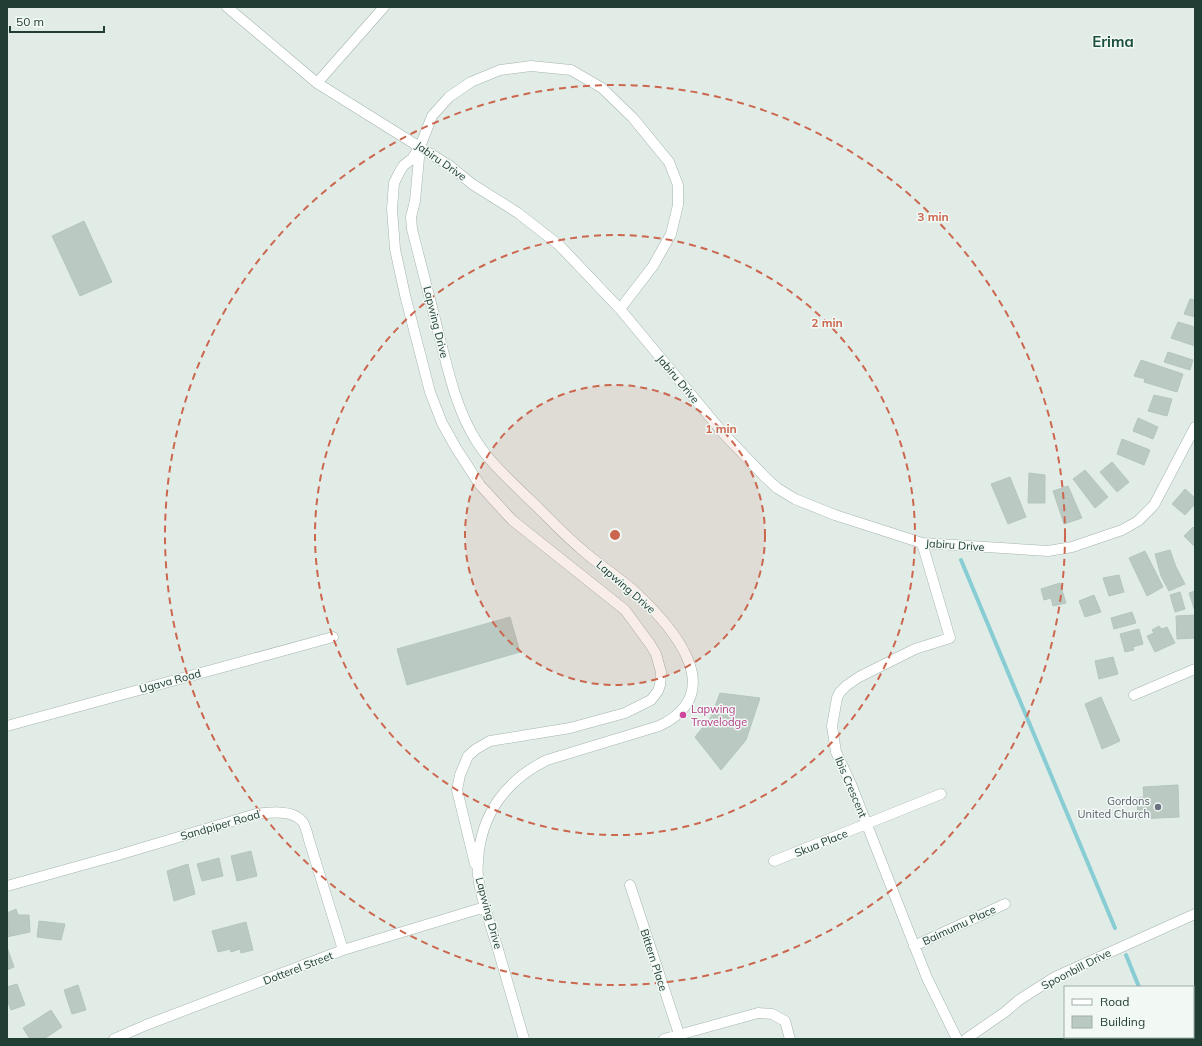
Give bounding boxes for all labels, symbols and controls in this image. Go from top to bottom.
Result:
scale bar [10,8,104,34]
text: 50 m [16,14,44,29]
district label: Erima [1092,32,1134,51]
street label: Jabiru Drive [413,138,469,184]
text: 3 min [917,209,949,224]
street label: Lapwing Drive [420,284,452,360]
text: 2 min [811,315,843,330]
street label: Jabiru Drive [654,352,702,406]
text: 1 min [705,421,737,436]
centre of rings [608,528,622,542]
street label: Jabiru Drive [925,536,985,554]
street label: Lapwing Drive [594,557,658,617]
street label: Ugava Road [138,666,202,696]
place label: Lapwing Travelodge [691,702,747,729]
marker: Lapwing Travelodge [678,710,688,720]
street label: Ibis Crescent [832,754,870,820]
place label: Gordons United Church [1078,794,1150,821]
marker: Gordons United Church [1153,802,1163,812]
street label: Sandpiper Road [179,807,261,843]
street label: Skua Place [792,826,850,860]
street label: Lapwing Drive [473,876,505,950]
street label: Baimumu Place [920,902,998,948]
street label: Bittern Place [637,927,671,993]
street label: Spoonbill Drive [1039,945,1113,993]
street label: Dotterel Street [261,948,335,988]
legend [1064,986,1194,1038]
text: Road [1100,994,1129,1009]
text: Building [1100,1014,1145,1029]

